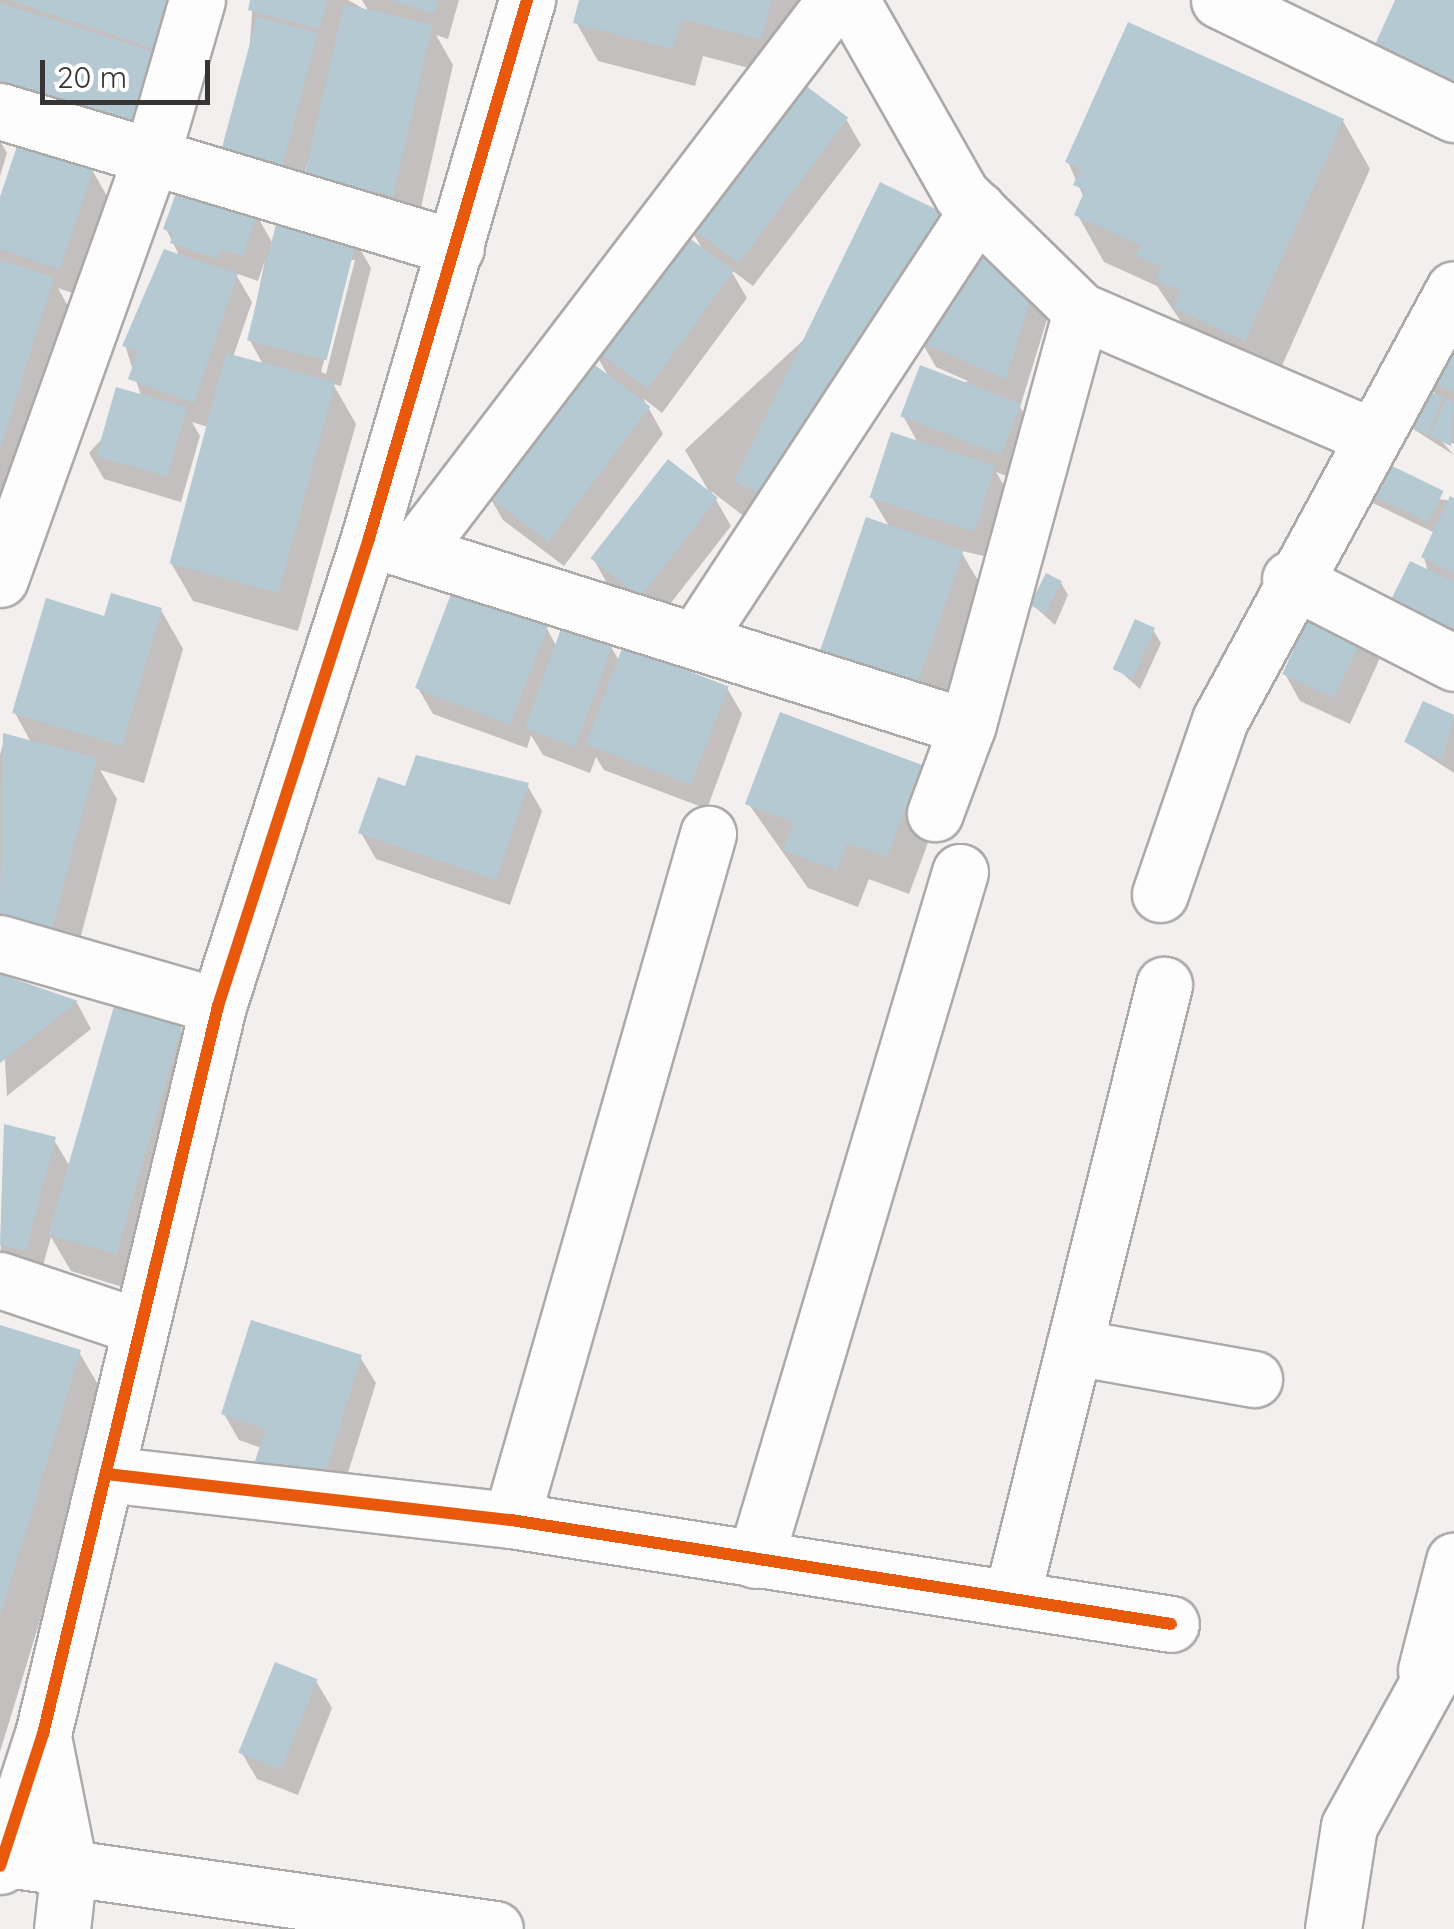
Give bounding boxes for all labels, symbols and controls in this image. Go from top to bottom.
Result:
scale bar [45,40,215,102]
text: 20 m [57,58,127,96]

